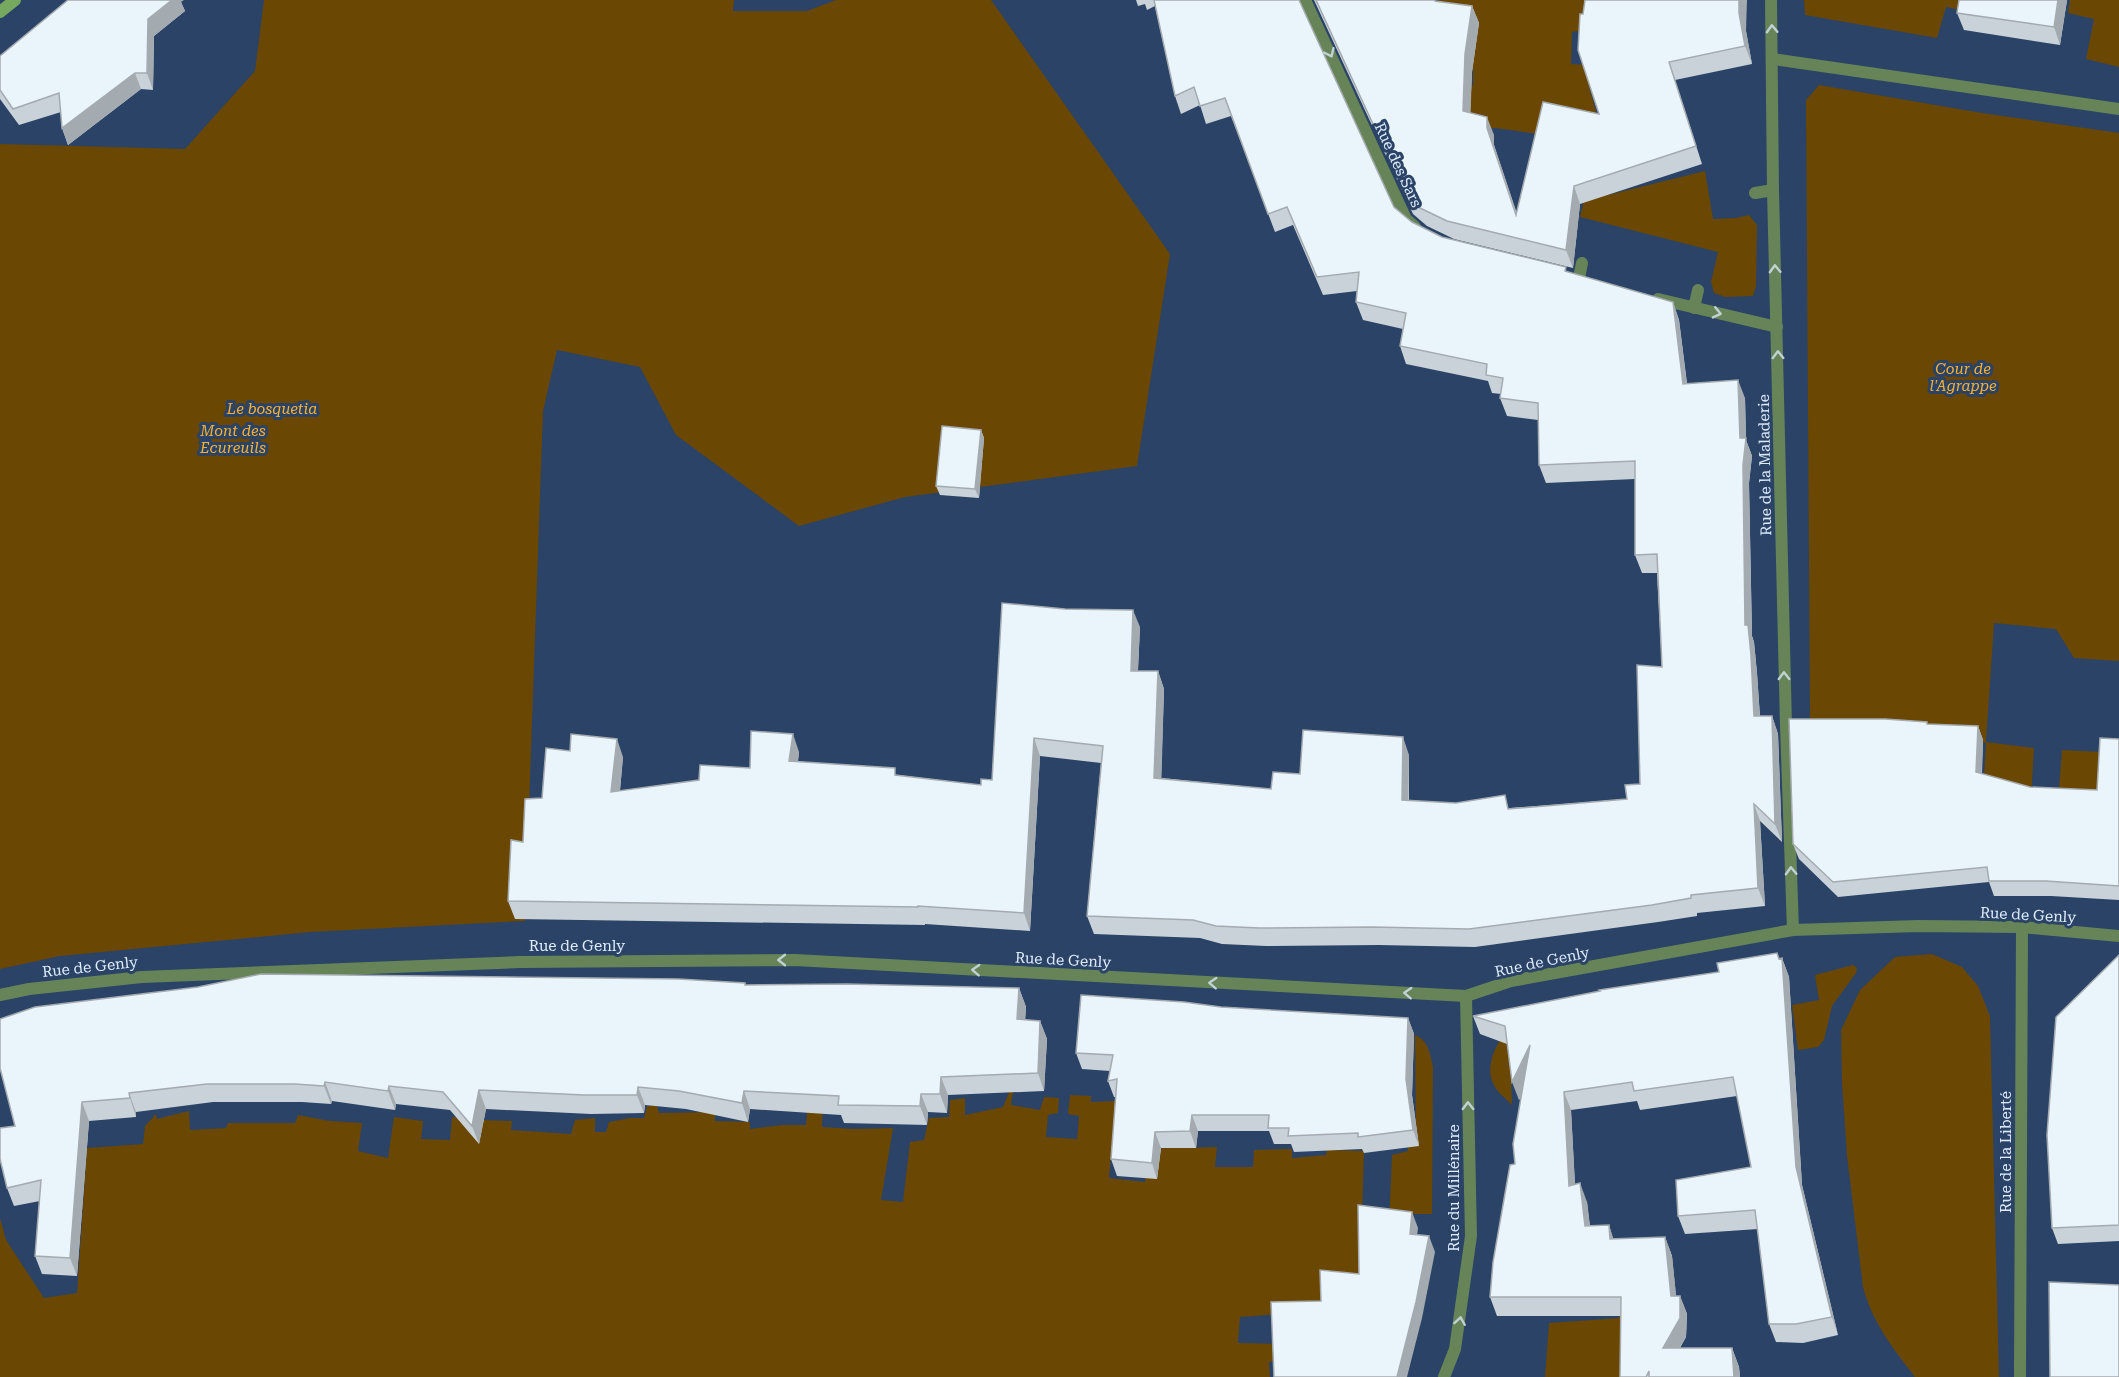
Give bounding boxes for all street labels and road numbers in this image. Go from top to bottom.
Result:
street label: Rue des Sars [1371,120,1425,210]
street label: Rue de la Maladerie [1755,394,1775,536]
street label: Rue de Genly [1979,903,2077,927]
street label: Rue de Genly [529,937,625,955]
street label: Rue de Genly [1493,943,1591,981]
street label: Rue de Genly [1014,948,1112,972]
street label: Rue de Genly [41,953,139,981]
street label: Rue de la Liberté [1997,1091,2015,1213]
street label: Rue du Millénaire [1445,1124,1463,1252]

